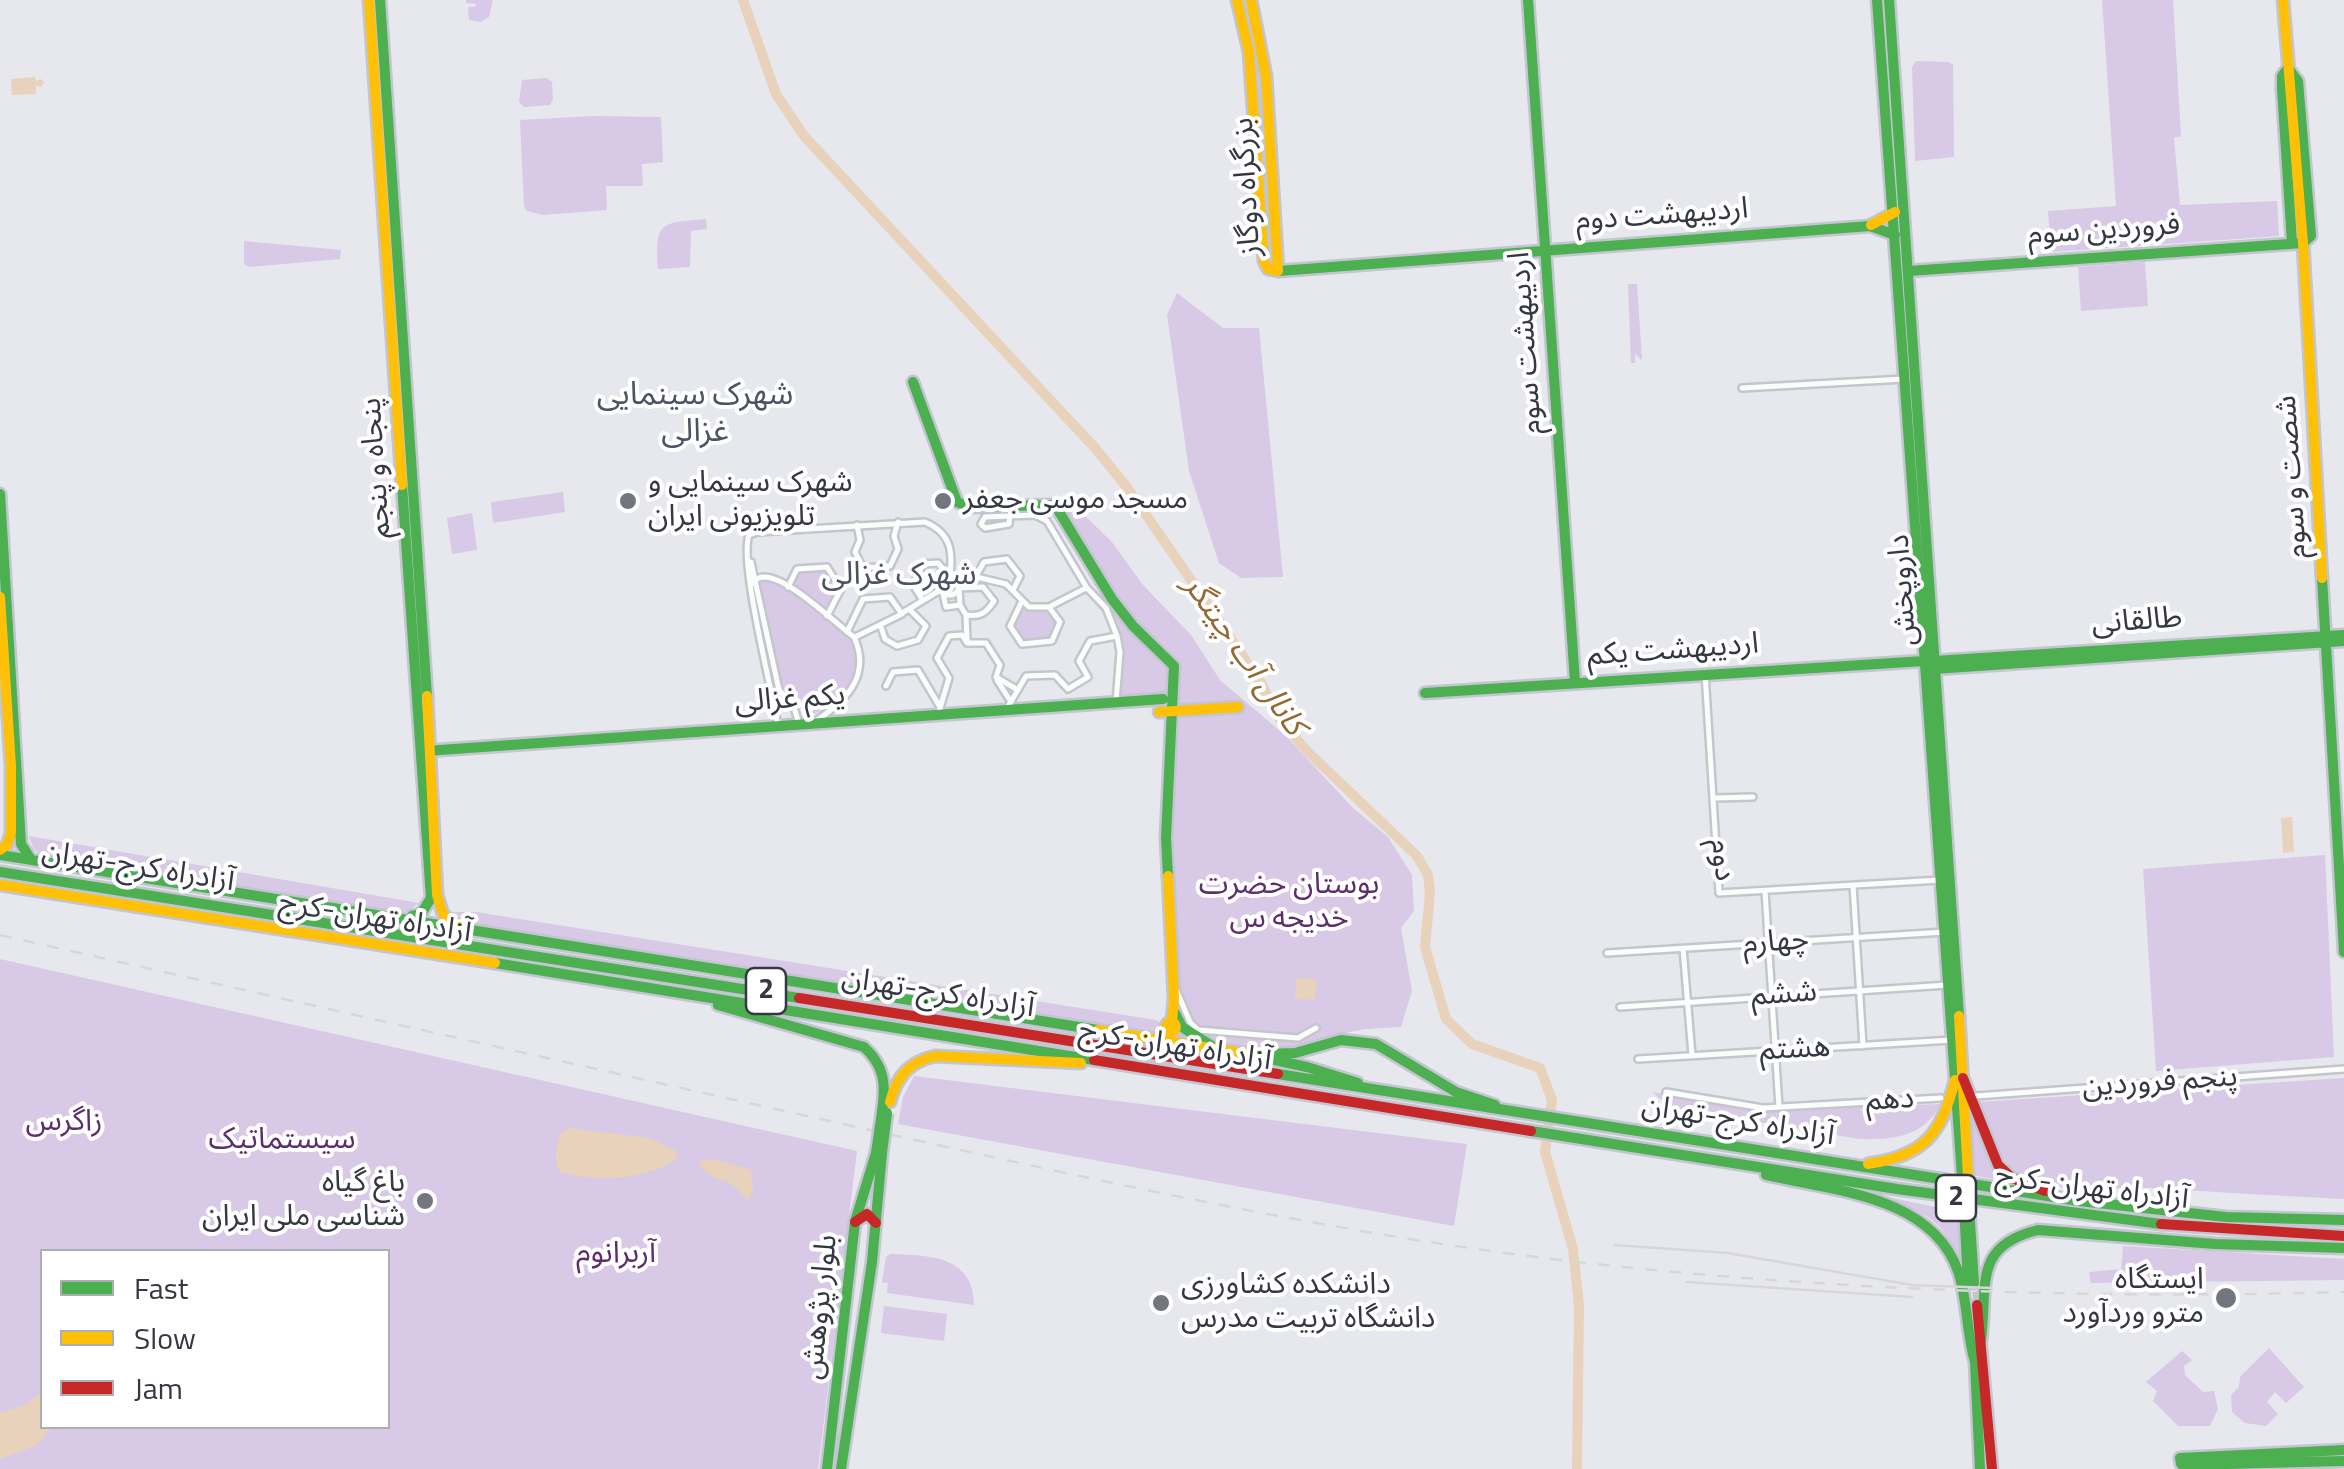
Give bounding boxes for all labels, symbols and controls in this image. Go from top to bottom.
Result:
street label: بزرگراه دوگاز [1226,117,1270,257]
street label: اردیبهشت دوم [1574,192,1750,240]
street label: فروردین سوم [2027,208,2181,254]
street label: اردیبهشت سوم [1503,250,1551,436]
district label: شهرک سینمایی غزالی [597,377,793,452]
street label: شصت و سوم [2269,394,2317,560]
street label: پنجاه و پنجم [354,396,400,540]
place label: شهرک سینمایی و تلویزیونی ایران [648,466,852,536]
place label: مسجد موسی جعفر [963,483,1188,519]
marker: شهرک سینمایی و تلویزیونی ایران [617,490,639,512]
marker: مسجد موسی جعفر [932,490,954,512]
street label: داروپخش [1882,533,1926,647]
district label: شهرک غزالی [821,557,977,595]
water label: کانال آب چیتگر [1173,568,1313,744]
street label: طالقانی [2091,601,2183,643]
street label: اردیبهشت یکم [1586,627,1760,675]
street label: یکم غزالی [733,678,847,722]
street label: آزادراه کرج-تهران [39,835,237,901]
street label: دوم [1700,837,1742,883]
park label: بوستان حضرت خدیجه س [1199,868,1379,938]
street label: آزادراه تهران-کرج [276,886,474,952]
street label: چهارم [1742,923,1810,963]
street label: آزادراه کرج-تهران [839,961,1037,1027]
road number: 2 [746,968,786,1014]
street label: ششم [1750,975,1818,1015]
street label: آزادراه تهران-کرج [1076,1014,1274,1080]
street label: هشتم [1759,1030,1831,1070]
street label: پنجم فروردین [2081,1060,2239,1106]
street label: دهم [1865,1082,1915,1120]
street label: آزادراه کرج-تهران [1639,1089,1837,1155]
park label: زاگرس [25,1105,103,1141]
park label: سیستماتیک [209,1123,355,1159]
street label: آزادراه تهران-کرج [1993,1159,2191,1219]
place label: باغ گیاه‌ شناسی ملی ایران [202,1166,405,1236]
road number: 2 [1936,1175,1976,1221]
marker: باغ گیاه‌ شناسی ملی ایران [414,1190,436,1212]
street label: بلوار پژوهش [795,1233,847,1381]
park label: آربرانوم [576,1237,656,1273]
legend [40,1249,390,1429]
place label: ایستگاه مترو وردآورد [2062,1263,2204,1334]
text: Fast [134,1265,188,1311]
place label: دانشکده کشاورزی دانشگاه تربیت مدرس [1181,1268,1435,1338]
marker: ایستگاه مترو وردآورد [2213,1285,2239,1311]
marker: دانشکده کشاورزی دانشگاه تربیت مدرس [1150,1292,1172,1314]
text: Slow [134,1315,196,1361]
text: Jam [134,1365,183,1411]

